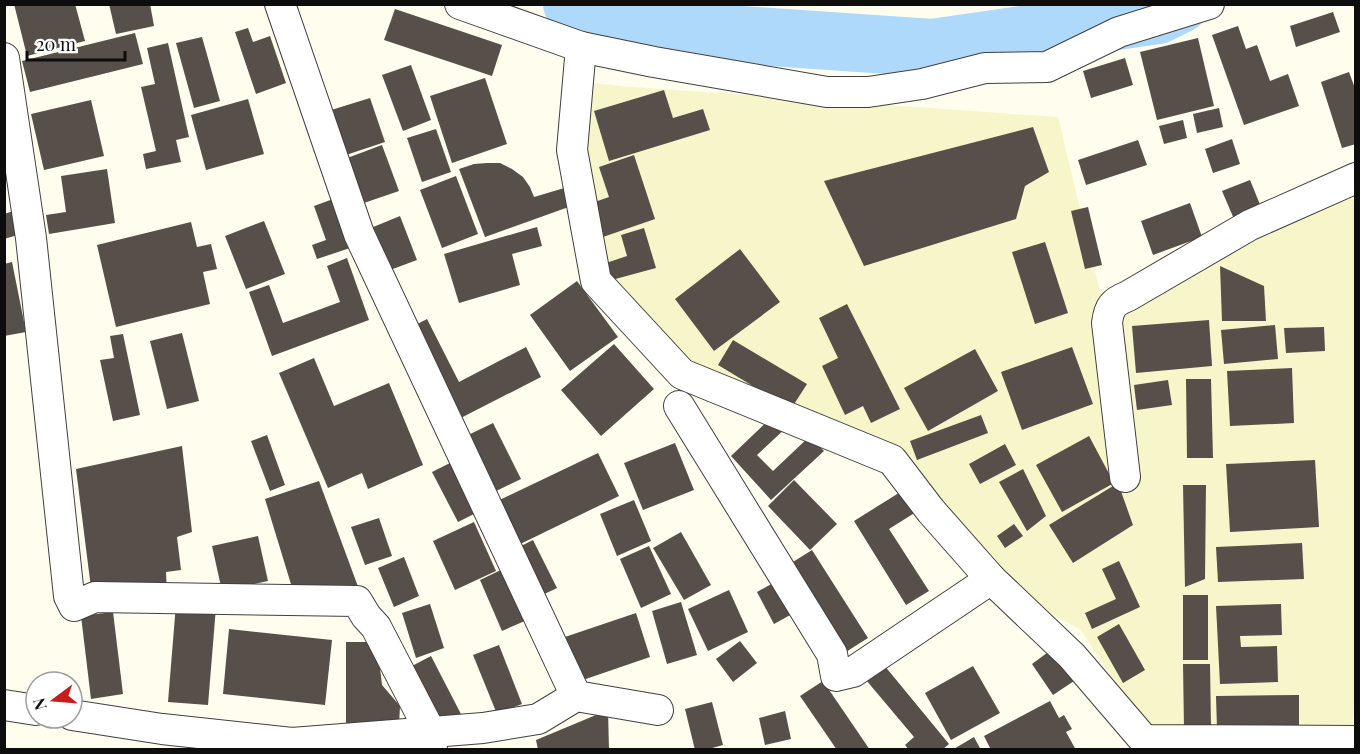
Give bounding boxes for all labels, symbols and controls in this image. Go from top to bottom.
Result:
scale bar [27,24,124,62]
text: 20 m [36,32,76,56]
north arrow [24,670,84,730]
text: N [27,695,51,713]

